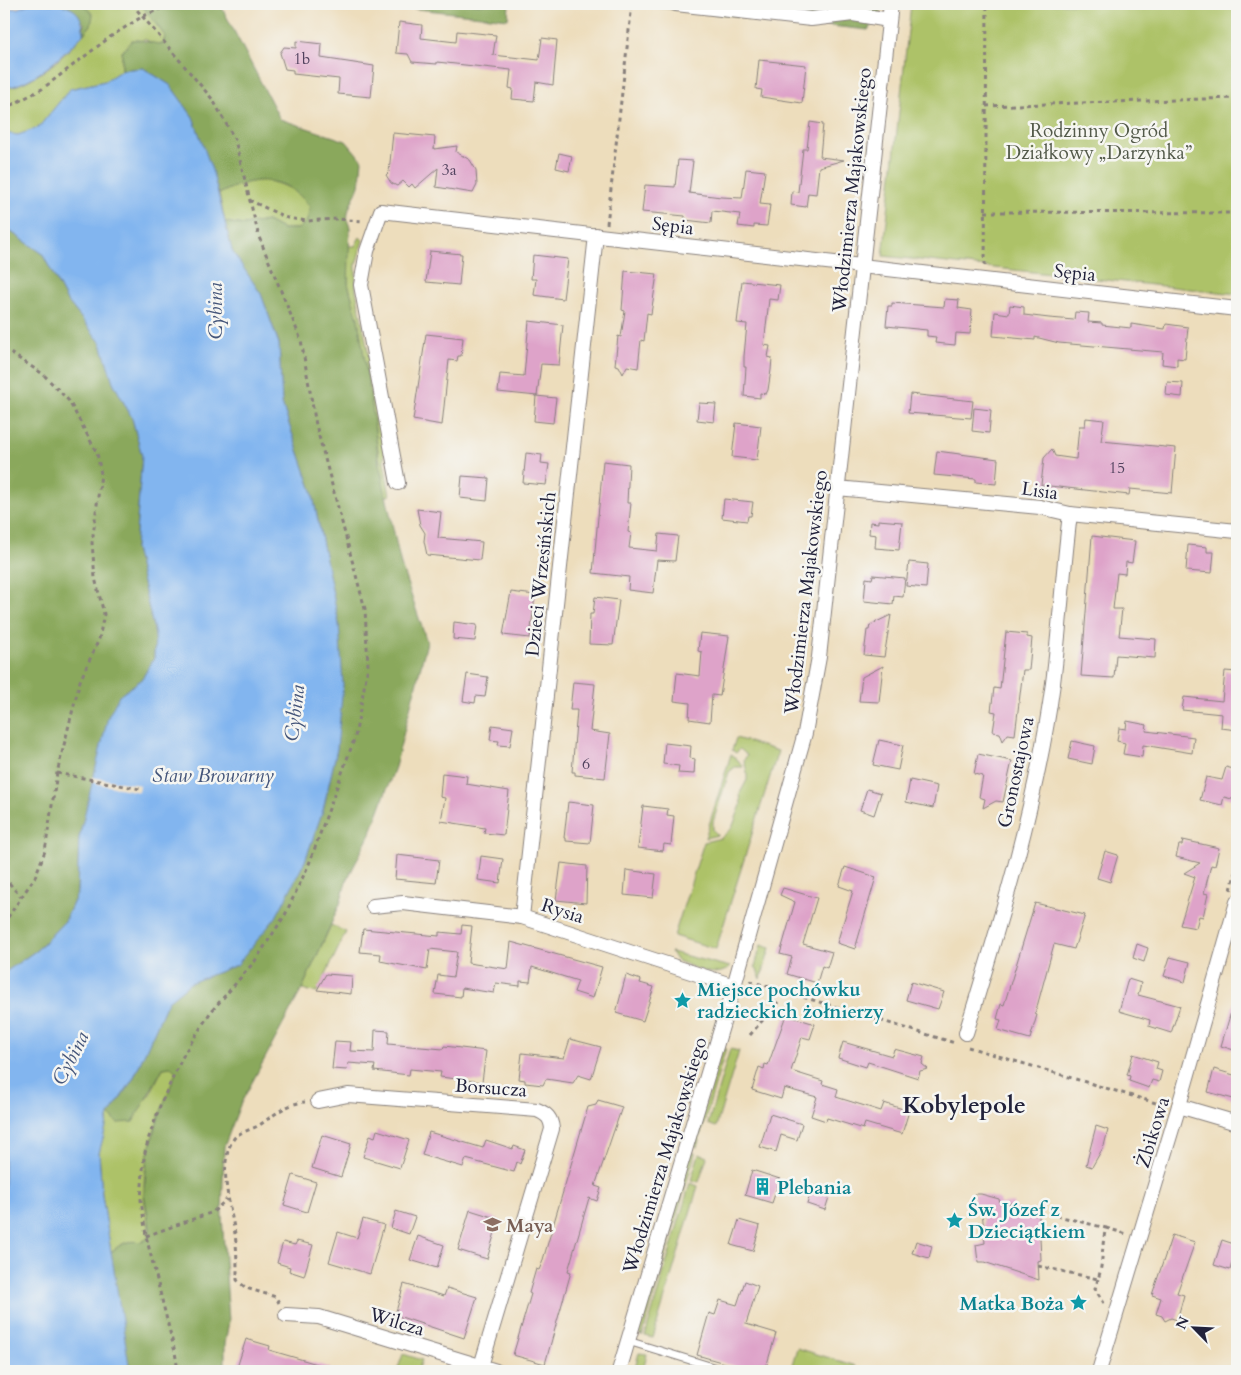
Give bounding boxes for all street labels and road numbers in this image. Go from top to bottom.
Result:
street label: Włodzimierza Majakowskiego [826,66,878,315]
street label: Sępia [651,211,695,241]
street label: Sępia [1053,258,1097,288]
street label: Włodzimierza Majakowskiego [778,468,834,717]
street label: Lisia [1020,476,1060,506]
street label: Dzieci Wrzesińskich [519,490,563,658]
street label: Gronostajowa [992,714,1040,830]
street label: Rysia [538,892,587,930]
street label: Włodzimierza Majakowskiego [616,1034,713,1278]
street label: Borsucza [454,1073,528,1103]
street label: Żbikowa [1130,1094,1176,1171]
street label: Wilcza [365,1301,428,1343]

